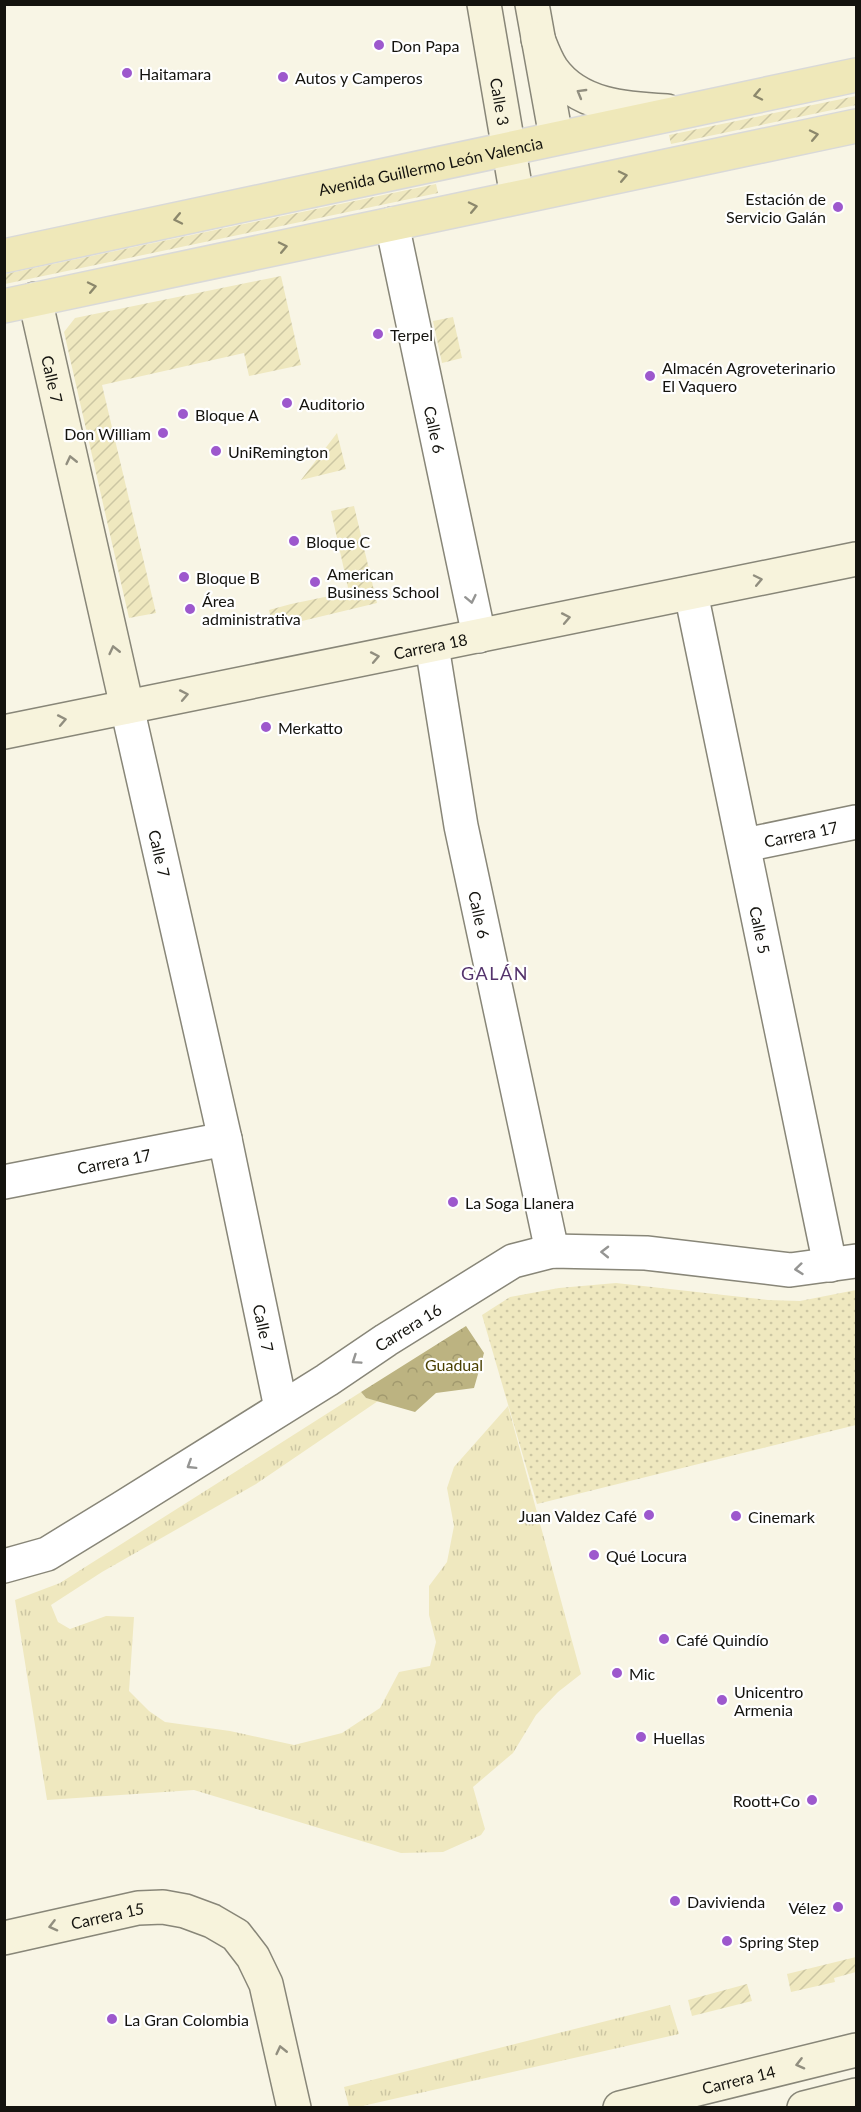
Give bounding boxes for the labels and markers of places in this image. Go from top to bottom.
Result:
place label: Don Papa [391,36,459,55]
marker: Don Papa [372,38,386,52]
place label: Haitamara [139,64,211,83]
marker: Haitamara [120,66,134,80]
place label: Autos y Camperos [295,68,423,87]
marker: Autos y Camperos [276,70,290,84]
place label: Estación de Servicio Galán [726,189,826,226]
marker: Estación de Servicio Galán [831,200,845,214]
place label: Terpel [390,325,433,344]
marker: Terpel [371,327,385,341]
place label: Almacén Agroveterinario El Vaquero [662,358,835,395]
marker: Almacén Agroveterinario El Vaquero [643,369,657,383]
place label: Auditorio [299,394,365,413]
marker: Auditorio [280,396,294,410]
place label: Bloque A [195,405,259,424]
marker: Bloque A [176,407,190,421]
place label: Don William [64,424,151,443]
marker: Don William [156,426,170,440]
place label: UniRemington [228,442,328,461]
marker: UniRemington [209,444,223,458]
place label: Bloque C [306,532,370,551]
marker: Bloque C [287,534,301,548]
place label: American Business School [327,564,439,601]
place label: Bloque B [196,568,260,587]
marker: Bloque B [177,570,191,584]
marker: American Business School [308,575,322,589]
place label: Área administrativa [202,591,301,628]
marker: Área administrativa [183,602,197,616]
place label: Merkatto [278,718,343,737]
marker: Merkatto [259,720,273,734]
place label: La Soga Llanera [465,1193,574,1212]
marker: La Soga Llanera [446,1195,460,1209]
place label: Juan Valdez Café [519,1506,637,1525]
place label: Cinemark [748,1507,816,1526]
marker: Juan Valdez Café [642,1508,656,1522]
marker: Cinemark [729,1509,743,1523]
place label: Qué Locura [606,1546,687,1565]
marker: Qué Locura [587,1548,601,1562]
place label: Café Quindío [676,1630,769,1649]
marker: Café Quindío [657,1632,671,1646]
place label: Mic [629,1664,656,1683]
marker: Mic [610,1666,624,1680]
place label: Unicentro Armenia [734,1682,803,1719]
marker: Unicentro Armenia [715,1693,729,1707]
place label: Huellas [653,1728,705,1747]
marker: Huellas [634,1730,648,1744]
place label: Roott+Co [733,1791,800,1810]
marker: Roott+Co [805,1793,819,1807]
place label: Davivienda [687,1892,765,1911]
marker: Davivienda [668,1894,682,1908]
place label: Vélez [788,1898,826,1917]
marker: Vélez [831,1900,845,1914]
place label: Spring Step [739,1932,819,1951]
marker: Spring Step [720,1934,734,1948]
place label: La Gran Colombia [124,2010,249,2029]
marker: La Gran Colombia [105,2012,119,2026]

